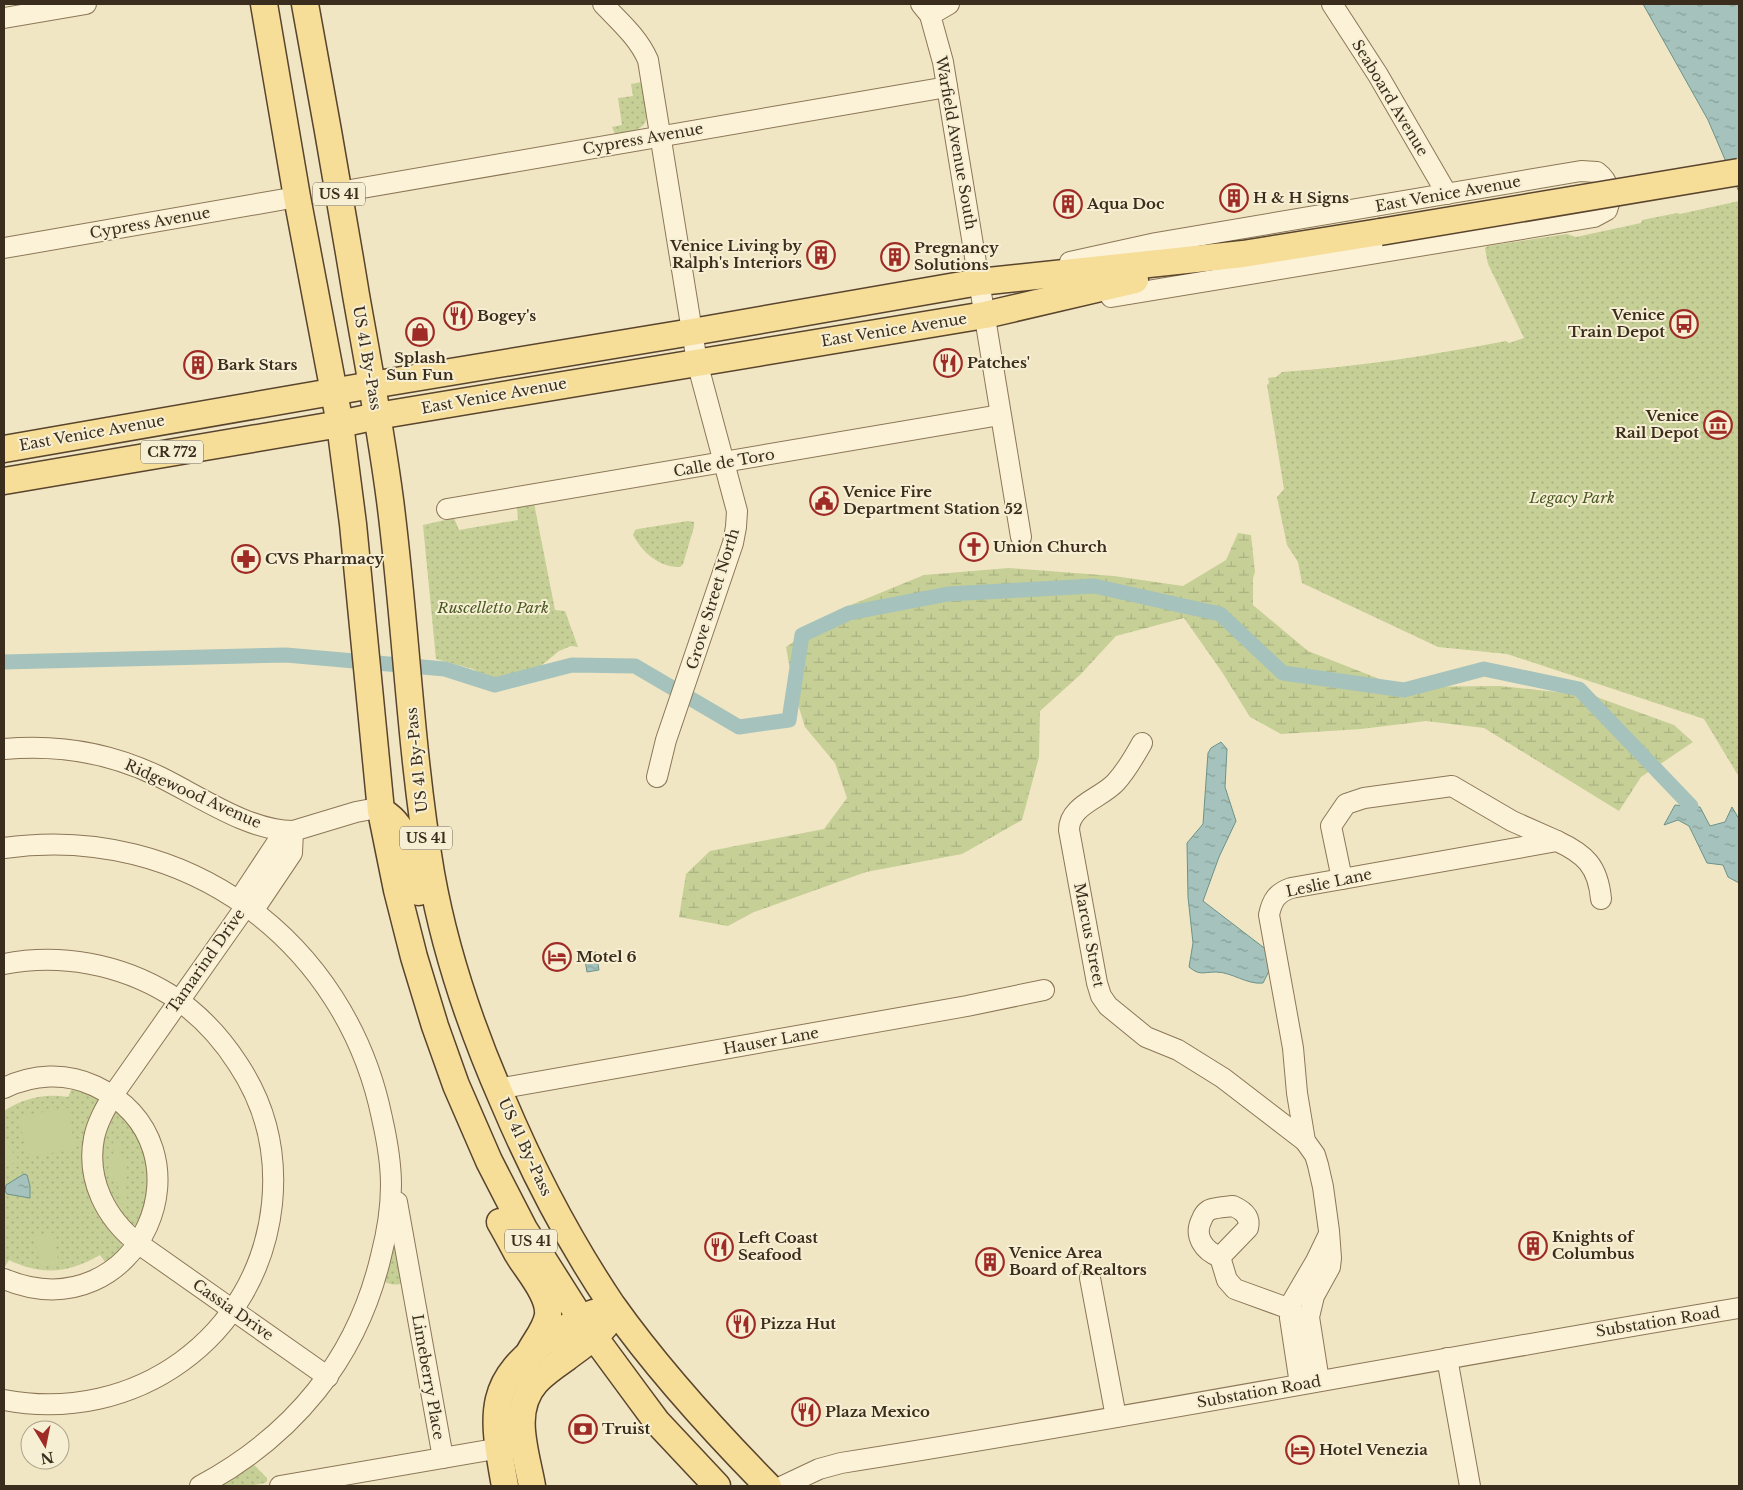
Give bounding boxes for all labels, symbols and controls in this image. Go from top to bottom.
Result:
street label: Seaboard Avenue [1348,36,1433,159]
street label: Warfield Avenue South [932,54,981,231]
street label: Cypress Avenue [581,119,705,158]
street label: East Venice Avenue [1374,171,1522,216]
road number: US 41 [313,182,365,205]
building icon: H & H Signs [1219,183,1249,213]
place label: H & H Signs [1253,188,1349,207]
building icon: Aqua Doc [1053,189,1083,219]
place label: Aqua Doc [1086,194,1165,213]
street label: Cypress Avenue [88,203,212,242]
place label: Venice Living by Ralph's Interiors [669,236,802,272]
place label: Pregnancy Solutions [914,238,999,274]
building icon: Venice Living by Ralph's Interiors [806,240,836,270]
building icon: Pregnancy Solutions [880,242,910,272]
restaurant icon: Bogey's [443,301,473,331]
street label: US 41 By-Pass [349,304,386,412]
place label: Venice Train Depot [1568,305,1665,341]
place label: Bogey's [477,306,536,325]
street label: East Venice Avenue [820,309,968,350]
bus stop icon: Venice Train Depot [1669,309,1699,339]
shop icon: Splash Sun Fun [405,317,435,347]
place label: Splash Sun Fun [386,348,454,384]
restaurant icon: Patches' [933,348,963,378]
building icon: Bark Stars [183,350,213,380]
place label: Patches' [967,353,1030,372]
place label: Bark Stars [217,355,297,374]
street label: East Venice Avenue [420,373,568,418]
place label: Venice Rail Depot [1615,406,1699,442]
street label: East Venice Avenue [18,410,166,455]
museum icon: Venice Rail Depot [1703,410,1733,440]
road number: CR 772 [141,441,203,464]
street label: Calle de Toro [672,444,776,481]
place label: Venice Fire Department Station 52 [842,482,1023,518]
public building icon: Venice Fire Department Station 52 [809,486,839,516]
park label: Legacy Park [1528,488,1615,507]
street label: Grove Street North [682,526,743,672]
church icon: Union Church [959,532,989,562]
place label: Union Church [993,537,1107,556]
pharmacy icon: CVS Pharmacy [231,544,261,574]
place label: CVS Pharmacy [265,549,384,568]
park label: Ruscelletto Park [436,598,549,617]
street label: US 41 By-Pass [401,706,431,814]
street label: Ridgewood Avenue [122,755,264,832]
road number: US 41 [400,826,452,850]
street label: Leslie Lane [1284,864,1374,901]
street label: Marcus Street [1070,881,1109,989]
street label: Tamarind Drive [163,905,249,1017]
hotel icon: Motel 6 [542,942,572,972]
place label: Motel 6 [576,947,637,966]
street label: Hauser Lane [722,1023,820,1058]
street label: US 41 By-Pass [494,1095,557,1199]
place label: Knights of Columbus [1552,1227,1636,1263]
place label: Left Coast Seafood [738,1228,818,1264]
road number: US 41 [505,1230,557,1252]
building icon: Knights of Columbus [1518,1231,1548,1261]
restaurant icon: Left Coast Seafood [704,1232,734,1262]
place label: Venice Area Board of Realtors [1008,1243,1147,1279]
building icon: Venice Area Board of Realtors [975,1247,1005,1277]
street label: Cassia Drive [189,1275,277,1344]
street label: Substation Road [1594,1302,1721,1341]
restaurant icon: Pizza Hut [726,1309,756,1339]
street label: Limeberry Place [408,1313,449,1441]
place label: Pizza Hut [760,1314,836,1333]
street label: Substation Road [1195,1371,1322,1412]
restaurant icon: Plaza Mexico [791,1397,821,1427]
place label: Plaza Mexico [825,1402,930,1421]
bank icon: Truist [568,1414,598,1444]
place label: Truist [602,1419,650,1438]
north arrow [20,1420,70,1470]
hotel icon: Hotel Venezia [1285,1435,1315,1465]
place label: Hotel Venezia [1319,1440,1428,1459]
text: N [39,1448,55,1468]

